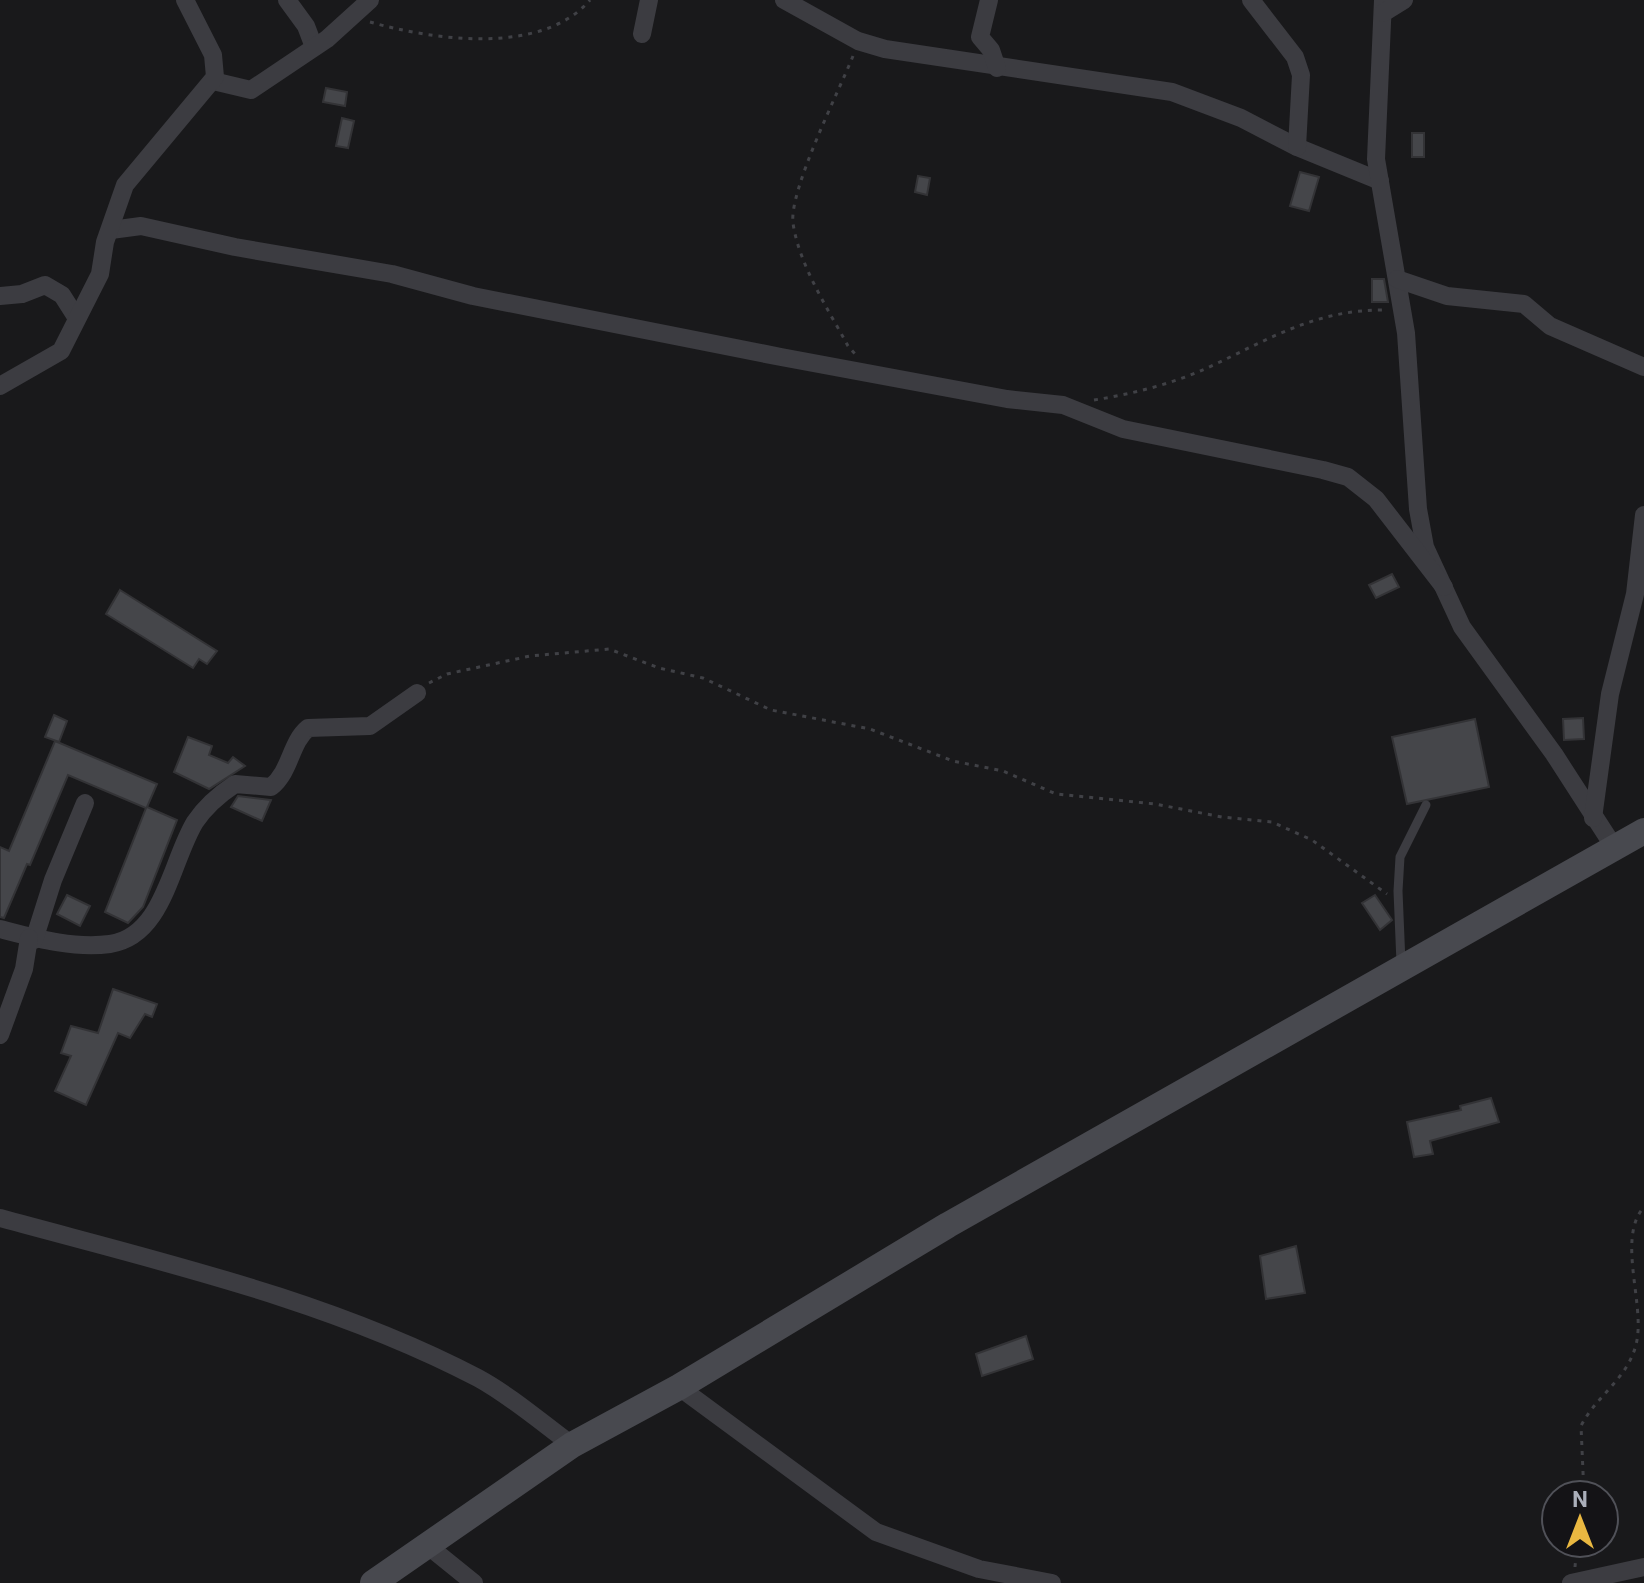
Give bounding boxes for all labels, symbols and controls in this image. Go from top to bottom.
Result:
north arrow [1540,1479,1620,1559]
text: N [1572,1487,1588,1512]

